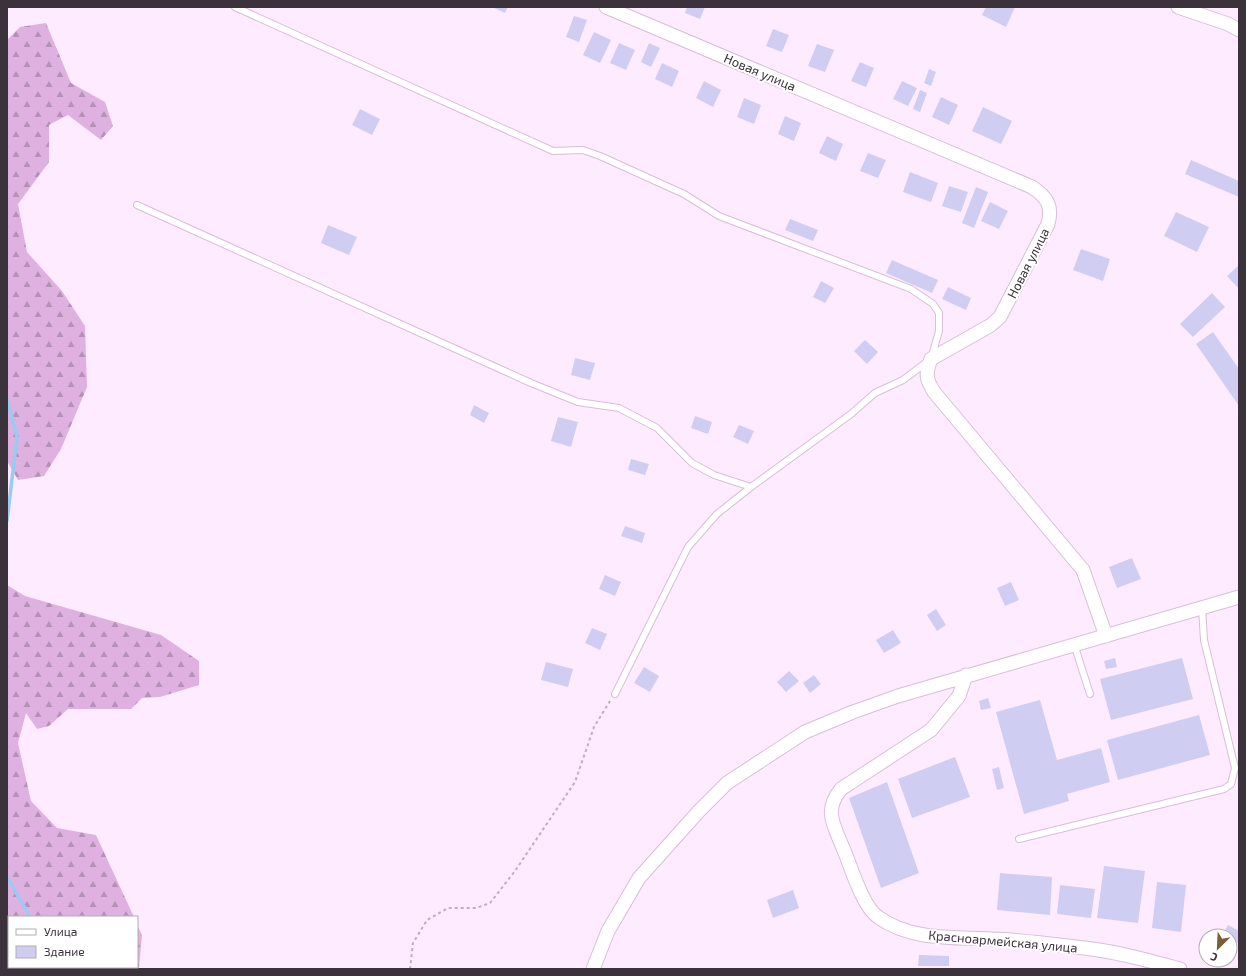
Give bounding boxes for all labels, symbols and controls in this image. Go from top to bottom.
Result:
street label: Новая улица [722,50,798,94]
street label: Новая улица [1003,225,1053,301]
legend [8,916,138,968]
text: Улица [44,924,77,938]
street label: Красноармейская улица [928,927,1078,955]
north arrow [1198,928,1238,968]
text: Здание [44,944,85,958]
text: С [1208,950,1219,965]

